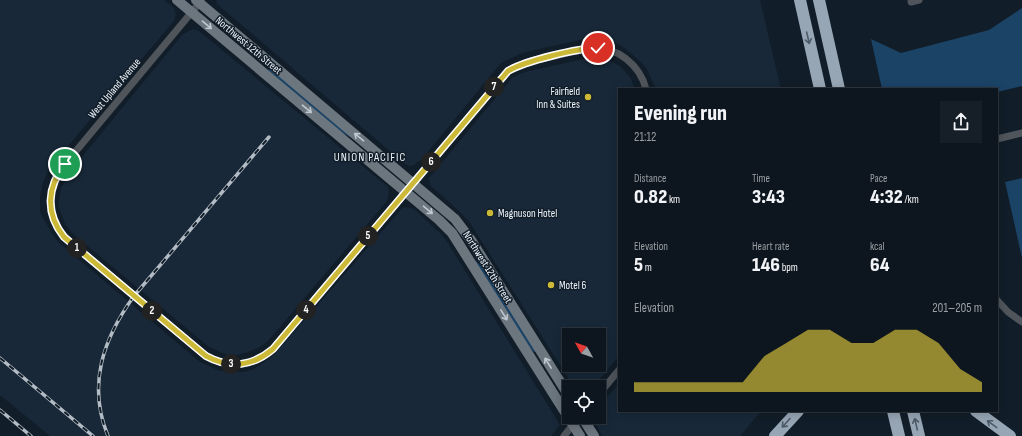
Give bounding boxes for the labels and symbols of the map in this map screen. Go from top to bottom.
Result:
street label: Northwest 12th Street [213,14,285,77]
one-way arrow [202,21,212,30]
pin [581,31,615,65]
one-way arrow [805,31,813,44]
street label: West Upland Avenue [85,56,143,121]
pin: 7 [484,77,504,97]
place label: Fairfield Inn & Suites [536,85,580,111]
marker: Fairfield Inn & Suites [583,92,593,102]
one-way arrow [301,104,312,113]
one-way arrow [354,133,365,142]
pin [48,147,82,181]
district label: UNION PACIFIC [334,150,406,165]
pin: 6 [421,152,441,172]
one-way arrow [422,206,433,215]
place label: Magnuson Hotel [498,207,557,220]
marker: Magnuson Hotel [485,208,495,218]
pin: 5 [358,226,378,246]
street label: Northwest 12th Street [460,229,515,306]
pin: 1 [67,238,87,258]
place label: Motel 6 [559,279,587,292]
marker: Motel 6 [546,280,556,290]
pin: 4 [296,300,316,320]
pin: 2 [142,301,162,321]
one-way arrow [499,309,508,320]
north arrow [562,328,606,372]
pin: 3 [221,354,241,374]
one-way arrow [544,357,552,369]
one-way arrow [911,417,919,430]
one-way arrow [782,418,791,429]
one-way arrow [987,420,998,428]

